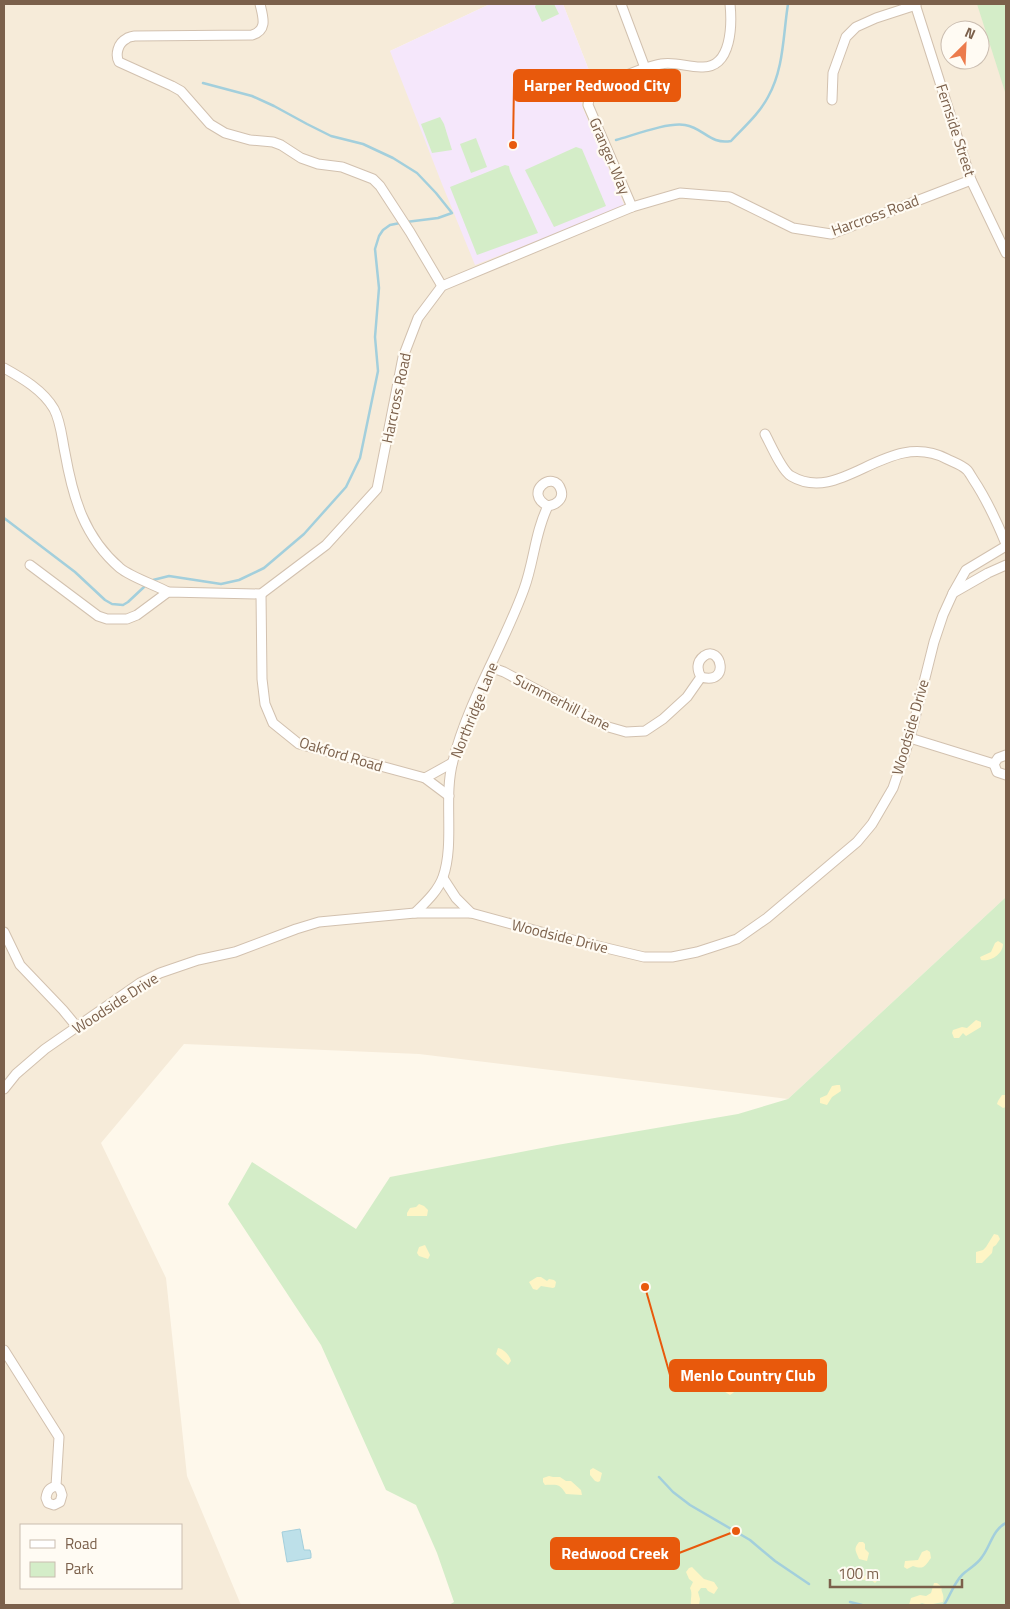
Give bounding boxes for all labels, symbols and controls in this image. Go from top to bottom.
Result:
north arrow [940,20,990,70]
text: N [962,21,979,44]
callout: Harper Redwood City [514,70,680,101]
text: Harper Redwood City [524,73,670,97]
street label: Fernside Street [930,81,982,180]
street label: Granger Way [583,114,637,198]
street label: Harcross Road [828,188,922,242]
street label: Harcross Road [375,351,417,445]
street label: Northridge Lane [444,658,504,762]
street label: Summerhill Lane [510,668,614,736]
street label: Woodside Drive [885,676,935,778]
street label: Oakford Road [296,730,386,778]
street label: Woodside Drive [509,913,611,959]
street label: Woodside Drive [67,966,163,1040]
callout: Menlo Country Club [670,1360,826,1391]
text: Menlo Country Club [680,1363,816,1387]
legend [20,1524,182,1589]
text: Road [65,1532,97,1555]
callout: Redwood Creek [551,1538,679,1569]
text: Redwood Creek [561,1541,670,1565]
scale bar [830,1556,962,1588]
text: Park [65,1557,94,1580]
text: 100 m [838,1562,879,1585]

